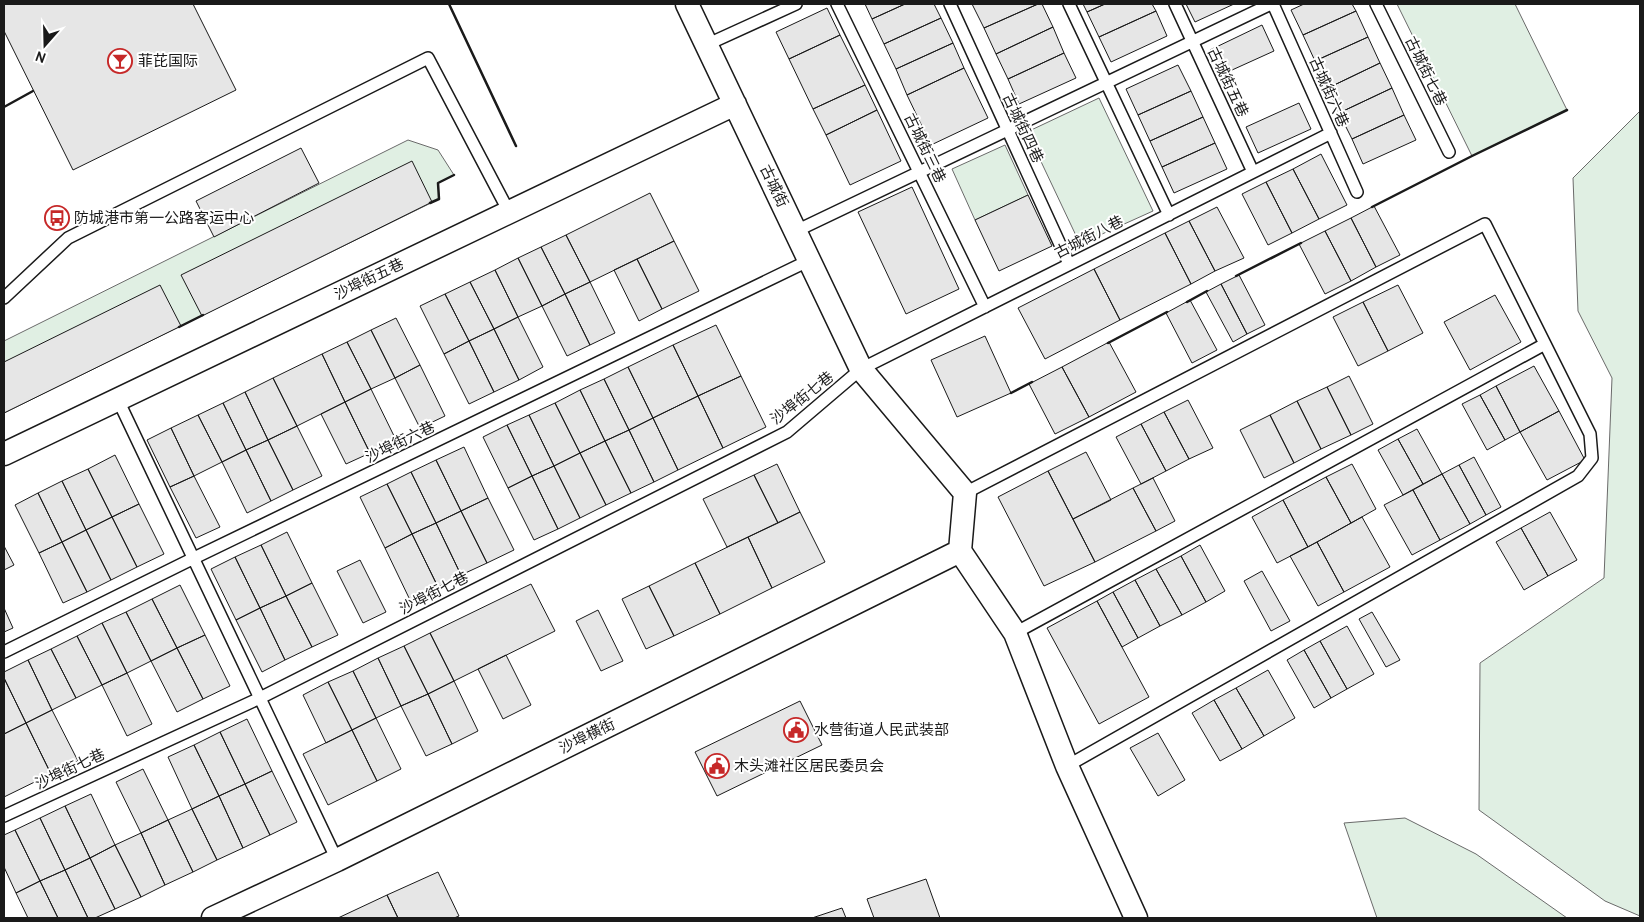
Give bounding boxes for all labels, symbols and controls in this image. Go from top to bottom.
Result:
north arrow [20,20,70,70]
street label: 古城街七巷 [1400,34,1450,110]
street label: 古城街五巷 [1202,45,1251,121]
text: N [33,46,49,66]
bar icon: 菲芘国际 [107,48,133,74]
place label: 菲芘国际 [138,53,198,72]
street label: 古城街六巷 [1304,54,1352,131]
street label: 古城街四巷 [997,91,1046,167]
street label: 古城街三巷 [899,111,949,187]
street label: 古城街 [754,162,791,211]
bus stop icon: 防城港市第一公路客运中心 [44,205,70,231]
place label: 防城港市第一公路客运中心 [74,210,254,229]
street label: 古城街八巷 [1052,213,1127,264]
street label: 沙埠街五巷 [331,254,408,305]
street label: 沙埠街七巷 [767,368,838,430]
street label: 沙埠街六巷 [362,417,439,468]
street label: 沙埠街七巷 [396,568,472,620]
street label: 沙埠横街 [556,715,619,759]
public building icon: 水营街道人民武装部 [783,717,809,743]
place label: 水营街道人民武装部 [814,722,949,741]
street label: 沙埠街七巷 [32,745,109,795]
public building icon: 木头滩社区居民委员会 [704,753,730,779]
place label: 木头滩社区居民委员会 [734,758,884,777]

